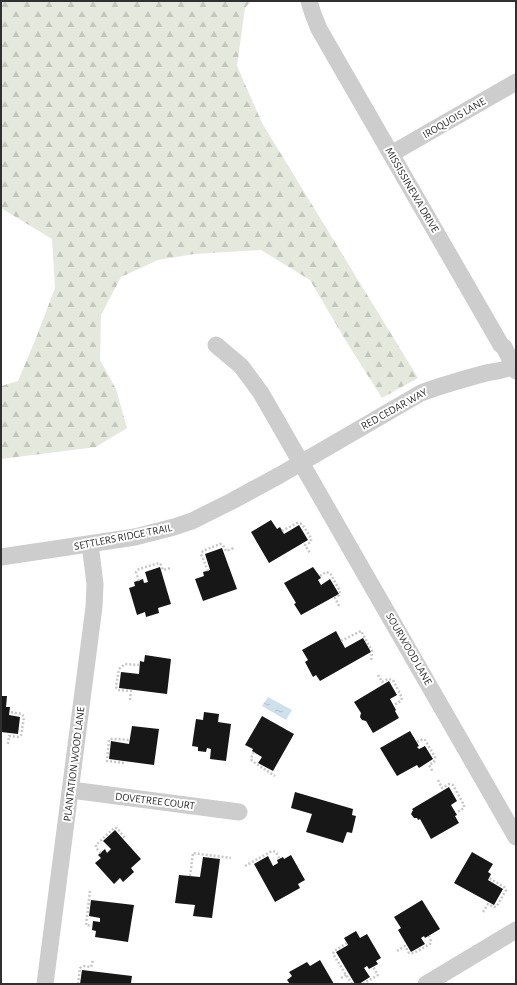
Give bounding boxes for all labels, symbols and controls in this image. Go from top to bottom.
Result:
street label: IROQUOIS LANE [421,95,488,140]
street label: MISSISSINEWA DRIVE [383,146,441,235]
street label: RED CEDAR WAY [359,386,429,432]
street label: SETTLERS RIDGE TRAIL [73,522,173,552]
street label: SOURWOOD LANE [384,611,434,688]
street label: PLANTATION WOOD LANE [62,705,87,822]
street label: DOVETREE COURT [115,791,196,811]

